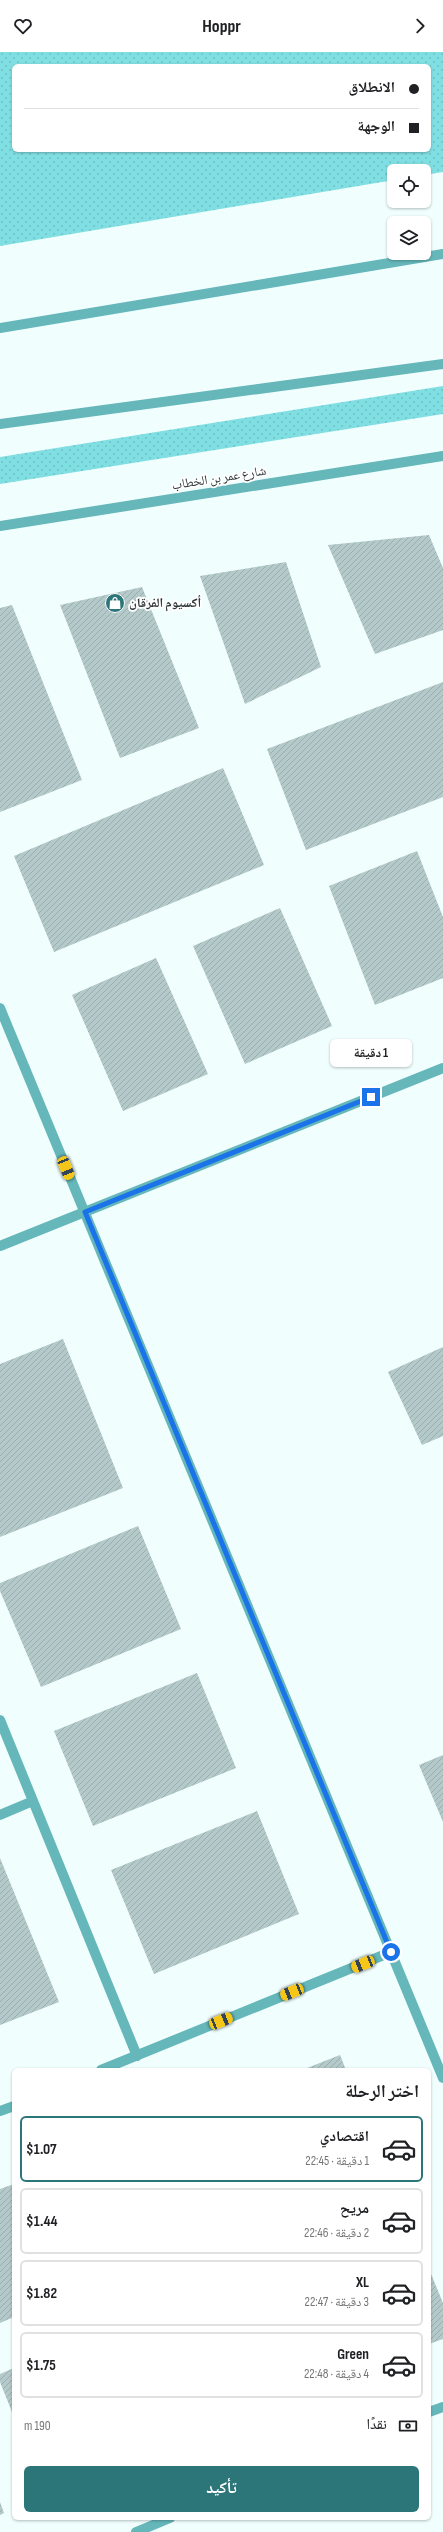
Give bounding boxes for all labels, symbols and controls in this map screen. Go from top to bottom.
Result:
icon: heart [12,15,34,37]
icon: forward [409,15,431,37]
text: Hoppr [202,16,241,37]
text: الانطلاق [349,78,395,97]
text: الوجهة [357,117,395,136]
map controls [387,164,431,260]
button: locate [387,164,431,208]
button: layers [387,216,431,260]
street label: شارع عمر بن الخطاب [171,463,267,494]
shop icon: أكسيوم الفرقان [104,592,126,614]
place label: أكسيوم الفرقان [129,595,201,612]
callout: 1 دقيقة [330,1039,412,1067]
text: 1 دقيقة [354,1045,388,1061]
route end [362,1088,380,1106]
car [56,1155,76,1181]
route start [382,1943,400,1961]
car [350,1954,376,1974]
car [279,1982,305,2002]
car [208,2011,234,2031]
text: اختر الرحلة [345,2081,419,2102]
text: اقتصادي [320,2127,369,2146]
icon: car [381,2131,417,2167]
text: $1.07 [26,2140,57,2159]
text: 1 دقيقة · 22:45 [305,2153,369,2169]
text: مريح [340,2199,369,2218]
icon: car [381,2203,417,2239]
text: $1.44 [26,2212,57,2231]
text: 2 دقيقة · 22:46 [304,2225,369,2241]
text: XL [356,2273,369,2292]
icon: car [381,2275,417,2311]
text: $1.82 [26,2284,57,2303]
text: 3 دقيقة · 22:47 [305,2294,369,2310]
text: Green [337,2345,369,2364]
icon: car [381,2347,417,2383]
text: $1.75 [26,2356,56,2375]
text: 4 دقيقة · 22:48 [304,2366,369,2382]
text: نقدًا [366,2415,387,2434]
icon: cash [397,2415,419,2437]
text: 190 m [24,2418,51,2434]
button: تأكيد [24,2466,419,2512]

